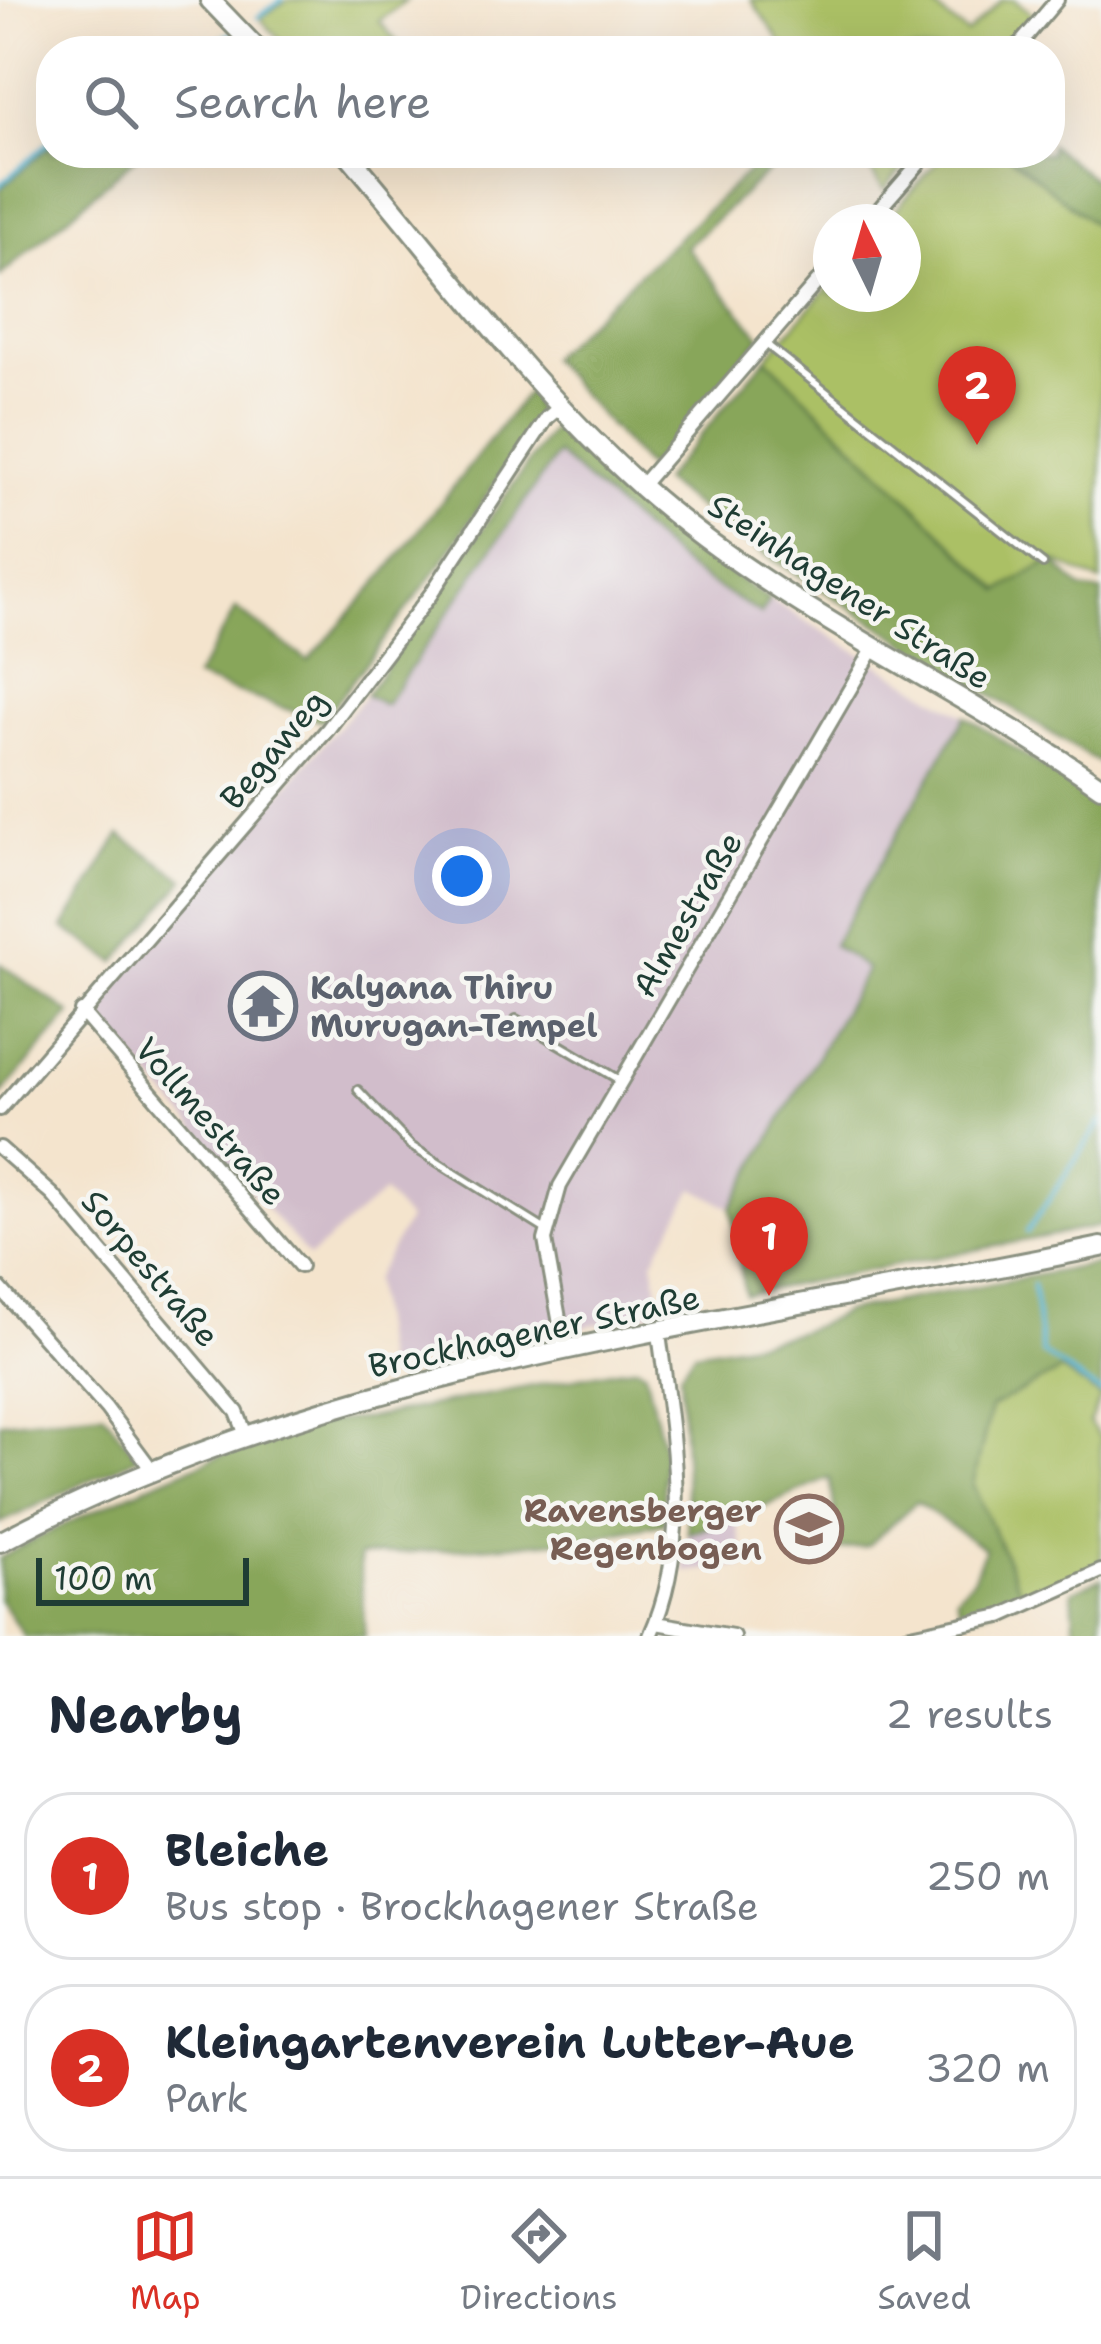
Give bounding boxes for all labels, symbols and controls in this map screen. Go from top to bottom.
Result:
search box [36,36,1065,168]
icon: search [78,69,144,135]
text: Search here [174,72,431,132]
north arrow [813,204,921,312]
pin: 2 [938,346,1016,445]
street label: Steinhagener Straße [700,483,1000,700]
street label: Begaweg [210,680,337,819]
street label: Almestraße [622,823,753,1005]
your location [432,846,492,906]
place label: Kalyana Thiru Murugan-Tempel [310,965,598,1048]
temple icon: Kalyana Thiru Murugan-Tempel [228,971,298,1041]
street label: Vollmestraße [125,1027,296,1215]
street label: Sorpestraße [71,1180,230,1357]
pin: 1 [730,1197,808,1296]
street label: Brockhagener Straße [364,1274,704,1389]
place label: Ravensberger Regenbogen [523,1488,762,1571]
school or university icon: Ravensberger Regenbogen [774,1494,844,1564]
scale bar [36,1552,249,1605]
text: 100 m [54,1556,153,1601]
text: Nearby [48,1680,243,1748]
text: 2 results [886,1688,1053,1740]
text: Bleiche [165,1820,329,1880]
text: 1 [81,1850,99,1902]
text: 250 m [926,1850,1050,1902]
text: Bus stop · Brockhagener Straße [165,1880,759,1932]
text: Kleingartenverein Lutter-Aue [165,2012,855,2072]
text: 2 [76,2042,104,2094]
text: 320 m [925,2042,1050,2094]
text: Park [165,2072,249,2124]
tab: Map [130,2203,201,2320]
tab: Directions [460,2203,618,2320]
tab: Saved [877,2203,971,2320]

